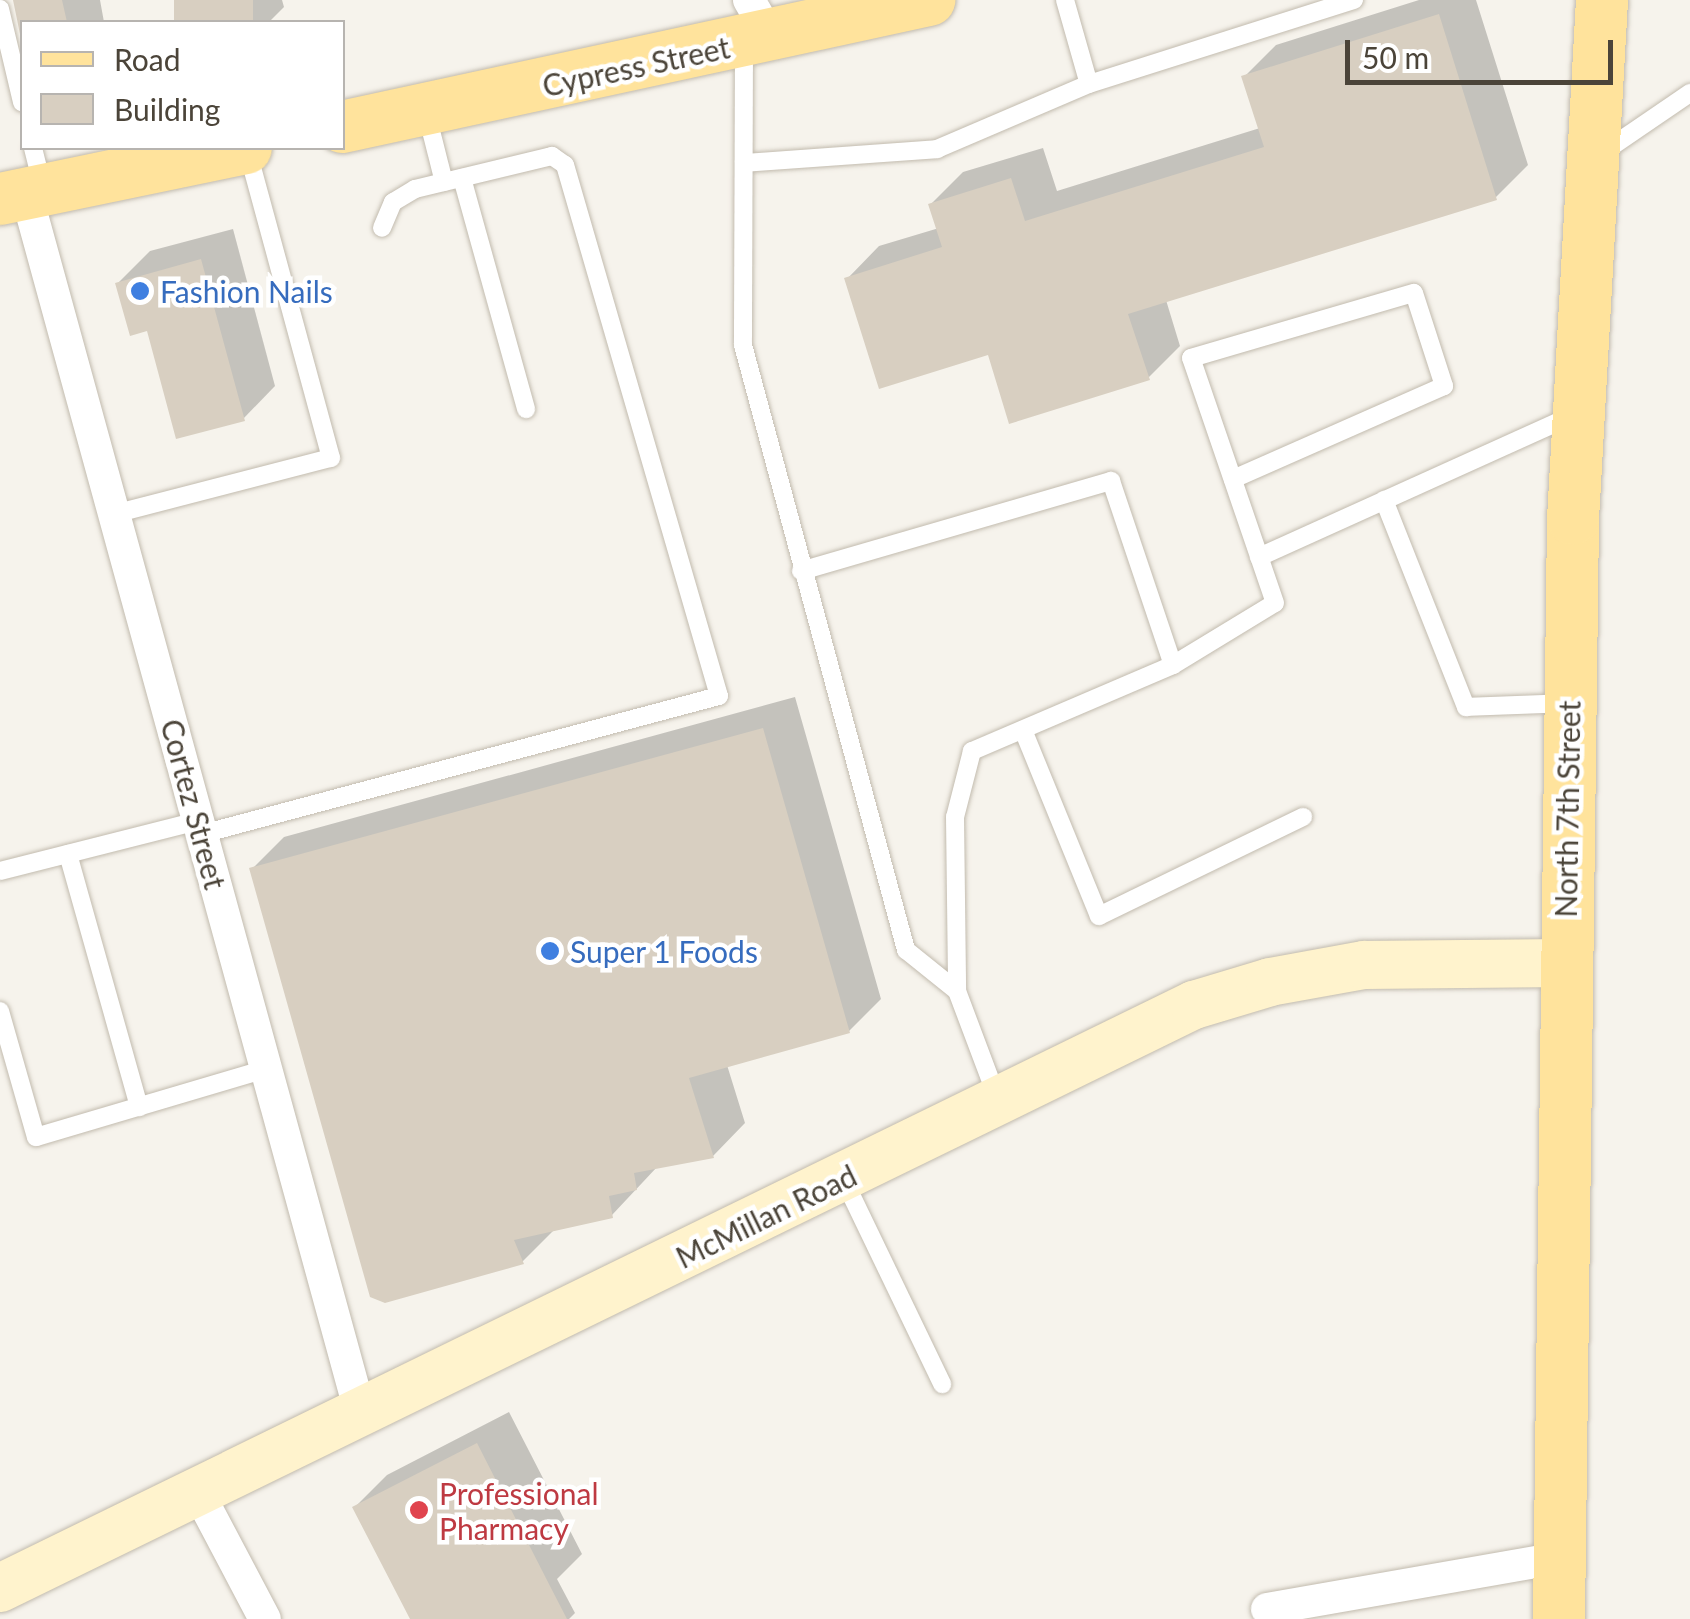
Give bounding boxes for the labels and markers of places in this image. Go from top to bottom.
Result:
place label: Fashion Nails [160,273,333,309]
marker: Fashion Nails [129,280,151,302]
place label: Super 1 Foods [570,933,759,969]
marker: Super 1 Foods [539,940,561,962]
place label: Professional Pharmacy [439,1475,598,1546]
marker: Professional Pharmacy [408,1499,430,1521]

